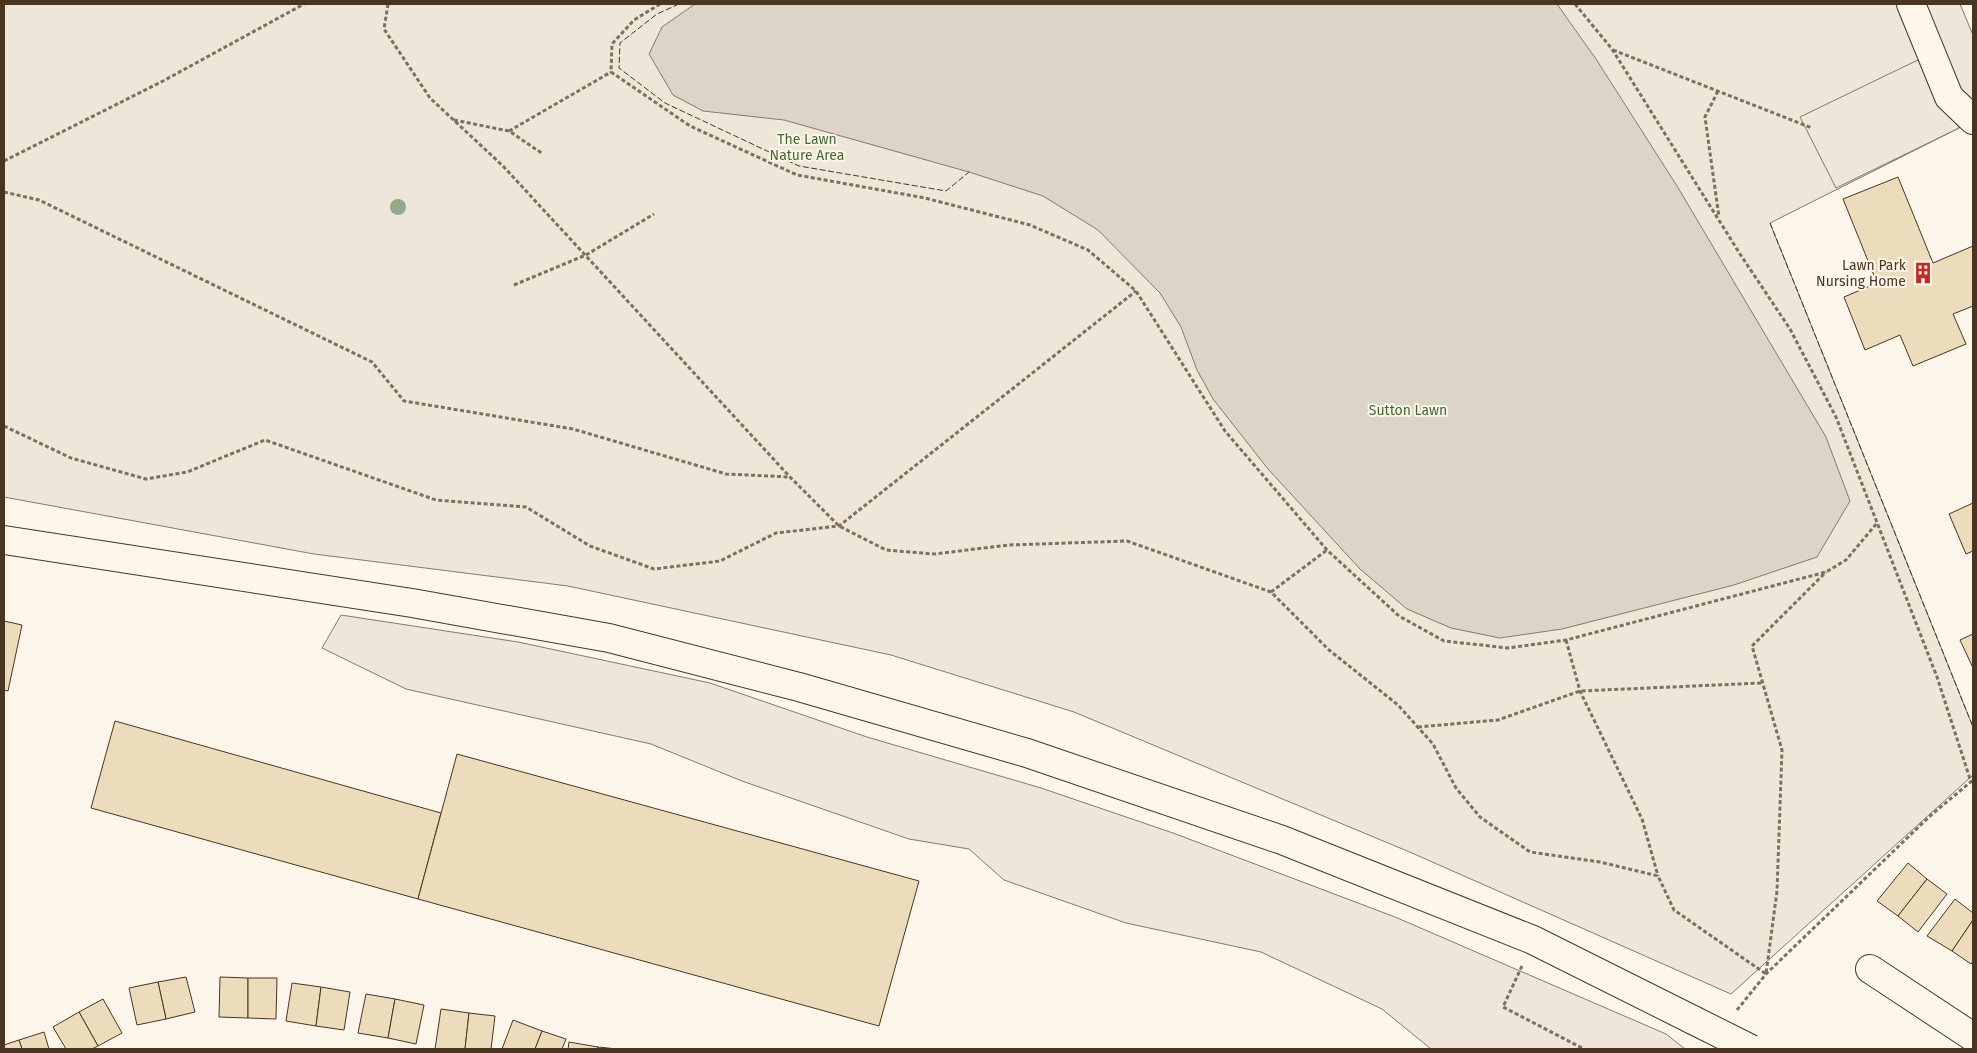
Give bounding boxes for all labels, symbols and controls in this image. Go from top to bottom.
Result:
park label: The Lawn Nature Area [770,131,844,164]
place label: Lawn Park Nursing Home [1816,257,1907,290]
building icon: Lawn Park Nursing Home [1910,260,1936,286]
park label: Sutton Lawn [1369,402,1447,419]

